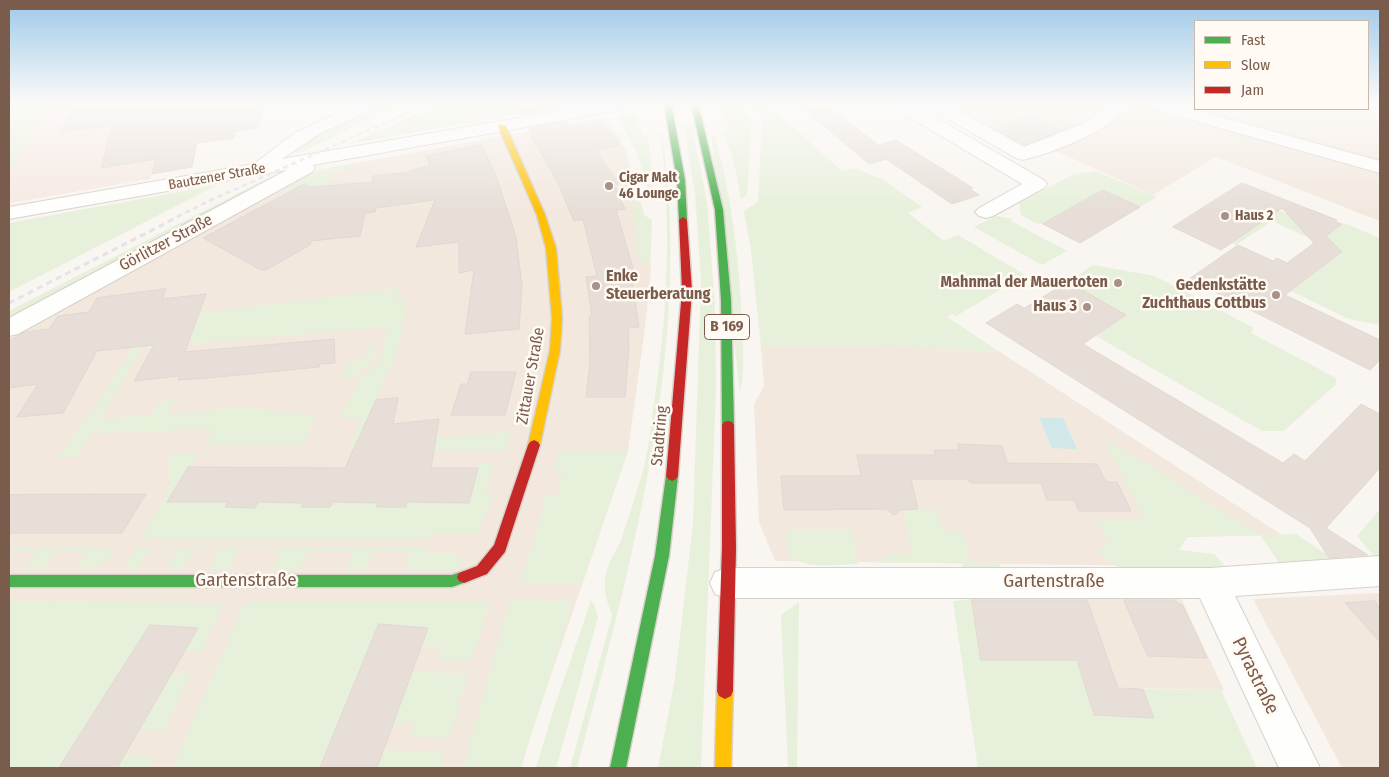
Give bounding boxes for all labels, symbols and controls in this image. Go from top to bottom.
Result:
legend [1194,20,1369,110]
text: Fast [1241,31,1265,49]
text: Slow [1241,56,1270,74]
text: Jam [1241,81,1264,99]
street label: Bautzener Straße [167,160,267,194]
place label: Cigar Malt 46 Lounge [619,170,678,202]
marker: Cigar Malt 46 Lounge [603,180,615,192]
place label: Haus 2 [1235,208,1273,224]
street label: Görlitzer Straße [116,210,216,276]
marker: Haus 2 [1219,210,1231,222]
place label: Enke Steuerberatung [606,267,710,305]
place label: Mahnmal der Mauertoten [941,273,1108,293]
place label: Gedenkstätte Zuchthaus Cottbus [1142,276,1266,314]
marker: Mahnmal der Mauertoten [1112,277,1124,289]
marker: Enke Steuerberatung [590,280,602,292]
marker: Gedenkstätte Zuchthaus Cottbus [1270,289,1282,301]
place label: Haus 3 [1033,297,1077,317]
marker: Haus 3 [1081,301,1093,313]
road number: B 169 [704,314,750,340]
street label: Zittauer Straße [513,326,549,426]
street label: Stadtring [648,405,672,467]
street label: Gartenstraße [195,570,297,592]
street label: Gartenstraße [1003,571,1105,593]
street label: Pyrastraße [1227,634,1283,718]

